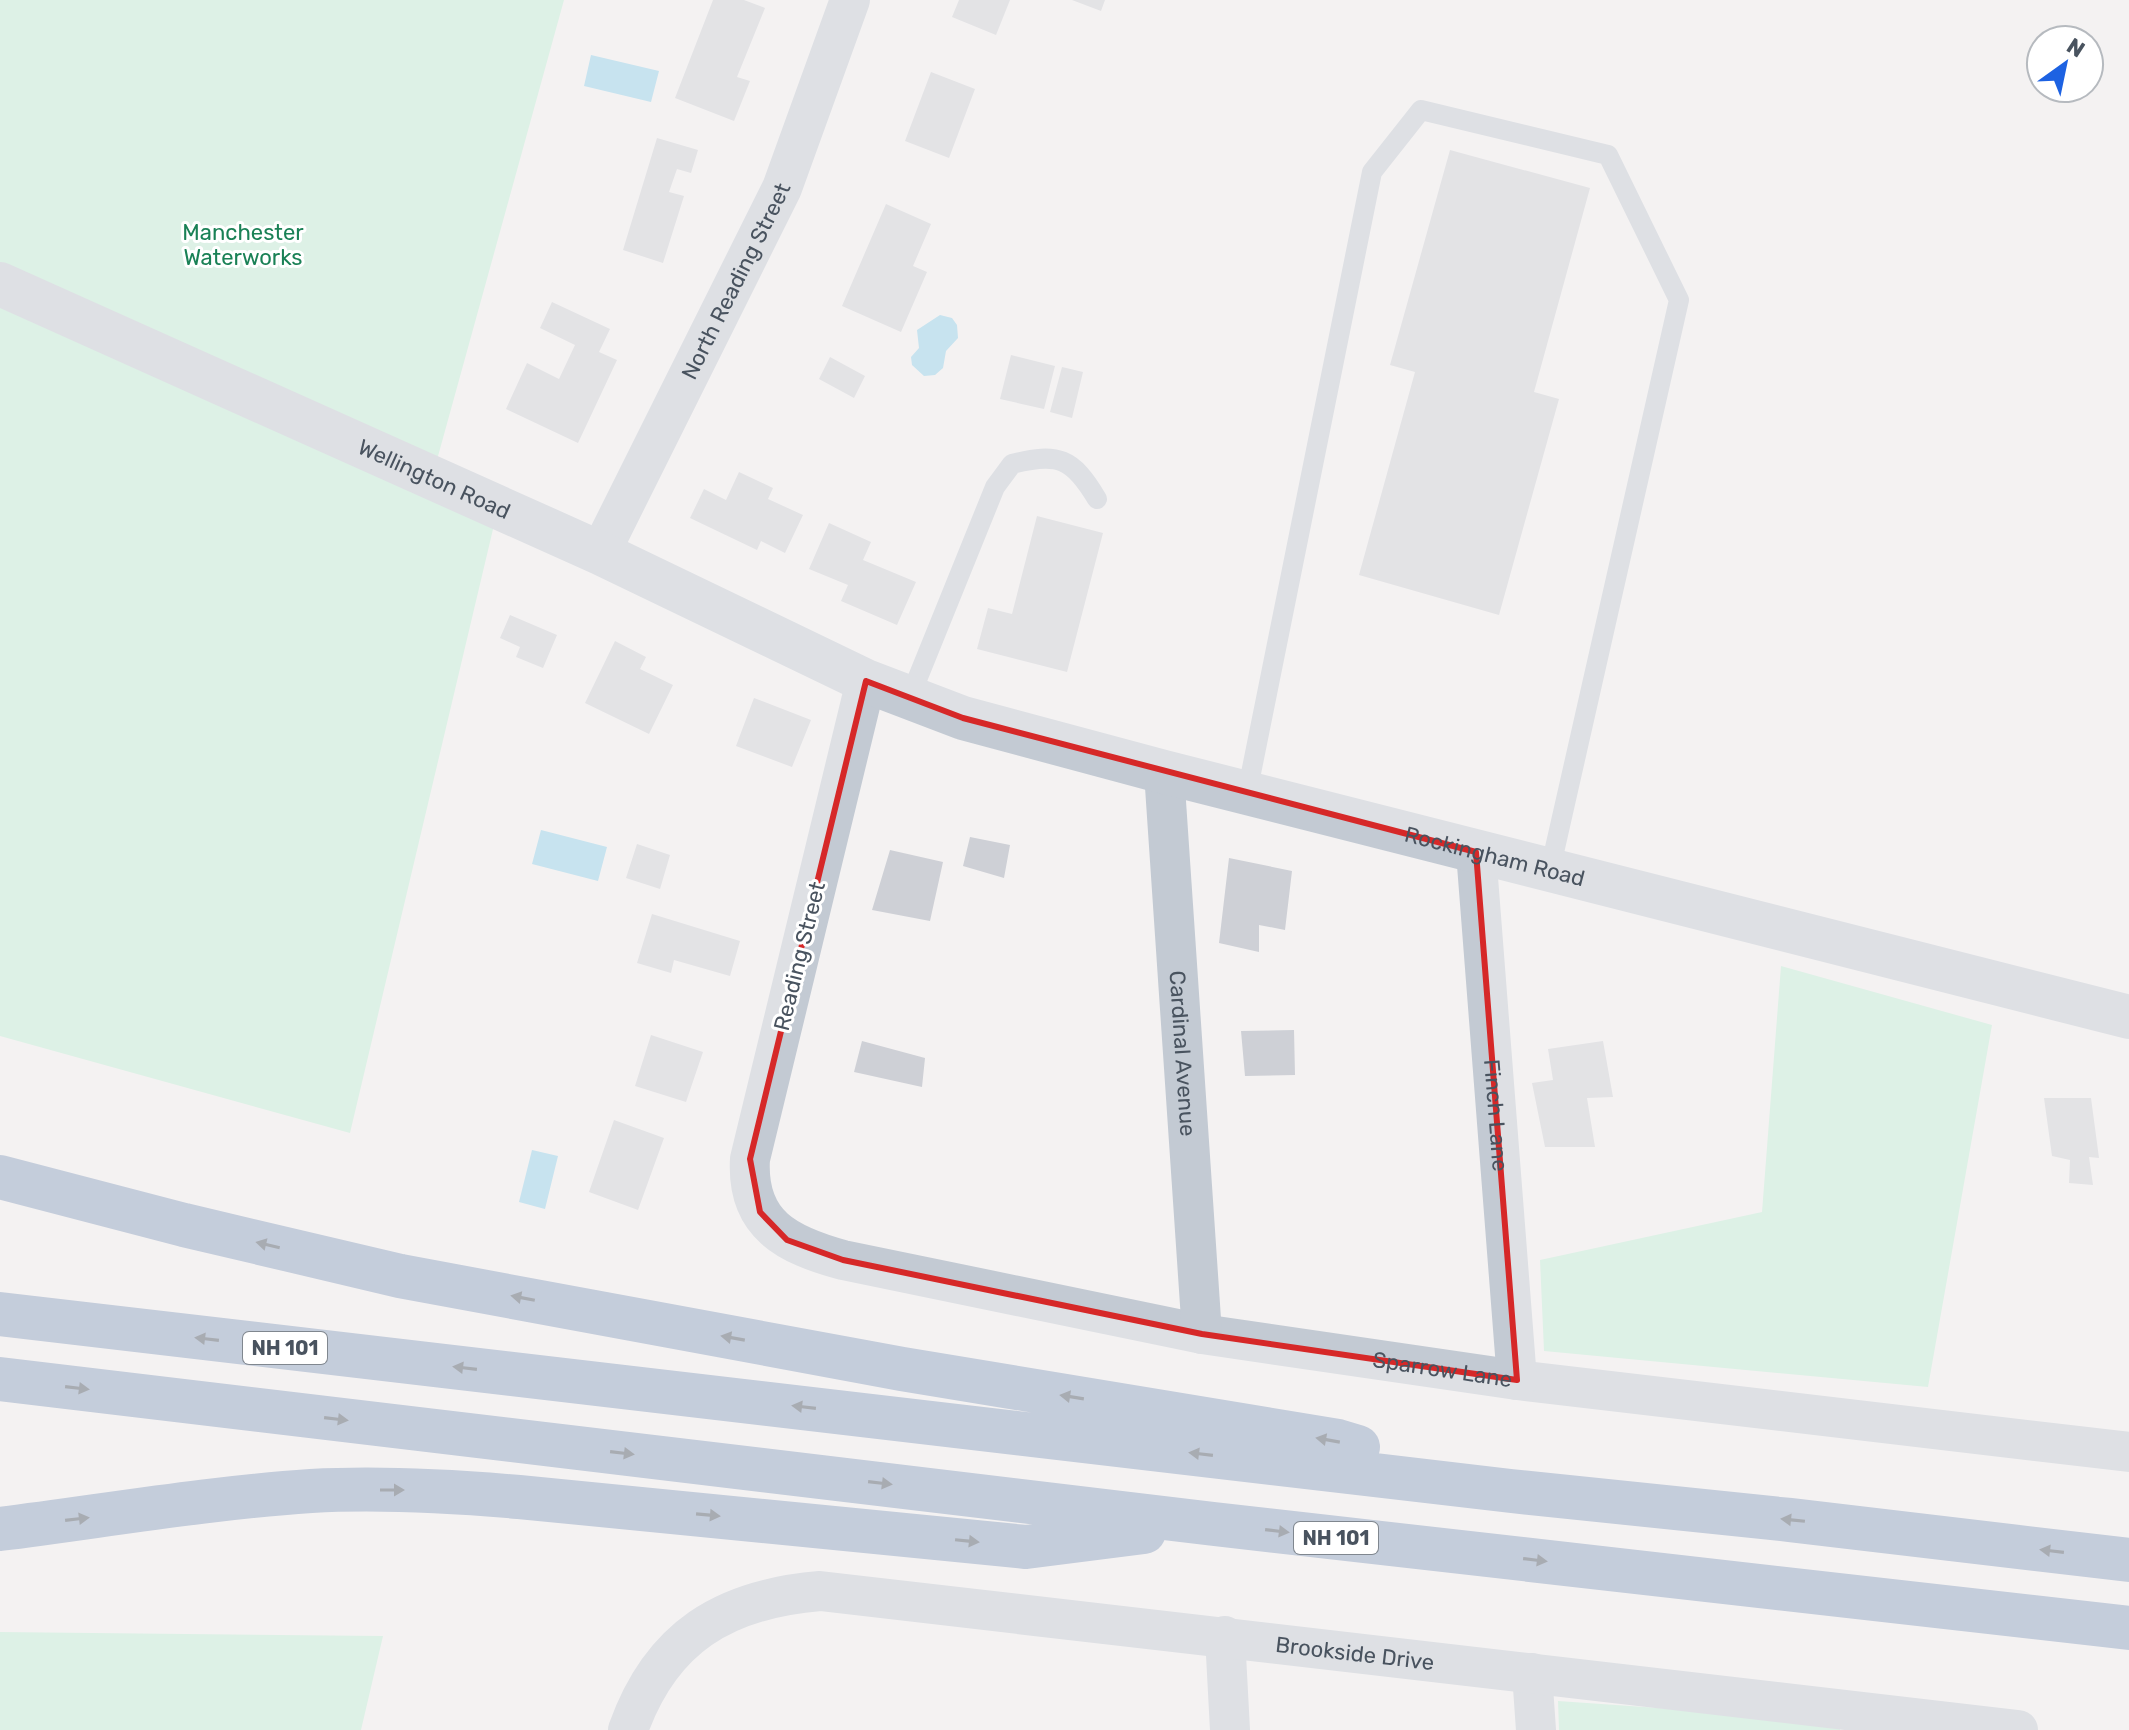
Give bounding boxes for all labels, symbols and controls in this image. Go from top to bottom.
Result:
north arrow [2025,24,2105,104]
text: N [2062,32,2090,63]
street label: North Reading Street [676,179,797,384]
park label: Manchester Waterworks [182,219,304,271]
street label: Wellington Road [354,433,515,525]
street label: Rockingham Road [1402,821,1588,892]
street label: Reading Street [768,878,831,1033]
street label: Cardinal Avenue [1163,970,1202,1137]
street label: Finch Lane [1478,1058,1514,1172]
one-way arrow [256,1238,281,1251]
one-way arrow [510,1292,535,1304]
one-way arrow [720,1331,745,1343]
one-way arrow [194,1332,219,1345]
road number: NH 101 [243,1332,327,1364]
street label: Sparrow Lane [1371,1346,1514,1393]
one-way arrow [452,1361,477,1374]
one-way arrow [65,1382,90,1395]
one-way arrow [1059,1390,1084,1403]
one-way arrow [791,1401,816,1414]
one-way arrow [324,1412,349,1425]
one-way arrow [1316,1433,1341,1446]
one-way arrow [610,1446,635,1459]
one-way arrow [1188,1448,1213,1461]
one-way arrow [868,1477,893,1490]
one-way arrow [380,1484,405,1496]
one-way arrow [696,1509,721,1522]
one-way arrow [65,1513,90,1526]
one-way arrow [1780,1514,1805,1527]
road number: NH 101 [1294,1522,1378,1554]
one-way arrow [1265,1524,1290,1537]
one-way arrow [955,1534,980,1547]
one-way arrow [2039,1544,2064,1557]
one-way arrow [1523,1554,1548,1567]
street label: Brookside Drive [1274,1631,1436,1676]

